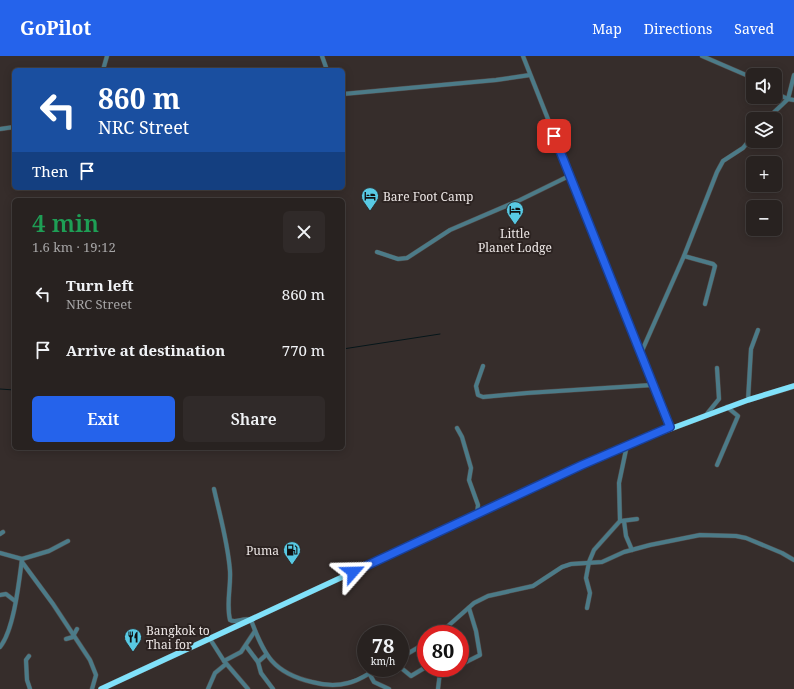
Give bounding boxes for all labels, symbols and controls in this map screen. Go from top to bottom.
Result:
text: GoPilot [20,15,91,41]
text: Map [592,19,622,38]
text: Directions [644,19,712,38]
text: Saved [734,19,774,38]
map controls [746,68,782,236]
button: sound [746,68,782,104]
text: 860 m [98,79,180,117]
icon: left [32,84,84,136]
button: layers [746,112,782,148]
text: NRC Street [98,115,189,139]
pin [537,119,571,153]
icon: arrive [543,125,565,147]
button: + [746,156,782,192]
icon: arrive [76,160,98,182]
text: Then [32,161,68,181]
hotel icon: Bare Foot Camp [360,186,380,211]
place label: Bare Foot Camp [383,188,473,205]
hotel icon: Little Planet Lodge [505,200,525,225]
button: − [746,200,782,236]
text: 4 min [32,206,99,239]
button: close [283,211,325,253]
place label: Little Planet Lodge [478,225,552,256]
text: 1.6 km · 19:12 [32,238,116,256]
text: Turn left [66,275,134,295]
icon: left [32,283,54,305]
text: 860 m [282,284,325,304]
text: NRC Street [66,295,132,313]
icon: arrive [32,339,54,361]
text: Arrive at destination [66,340,225,360]
text: 770 m [282,340,325,360]
button: Exit [32,396,175,442]
button: Share [183,396,325,442]
fuel station icon: Puma [282,540,302,565]
place label: Puma [246,542,279,559]
position arrow [332,551,374,593]
place label: Bangkok to Thai for [146,622,210,653]
speed limit sign: 80 [417,625,469,677]
restaurant icon: Bangkok to Thai for [123,627,143,652]
text: 78 [372,632,394,659]
text: km/h [371,654,395,668]

